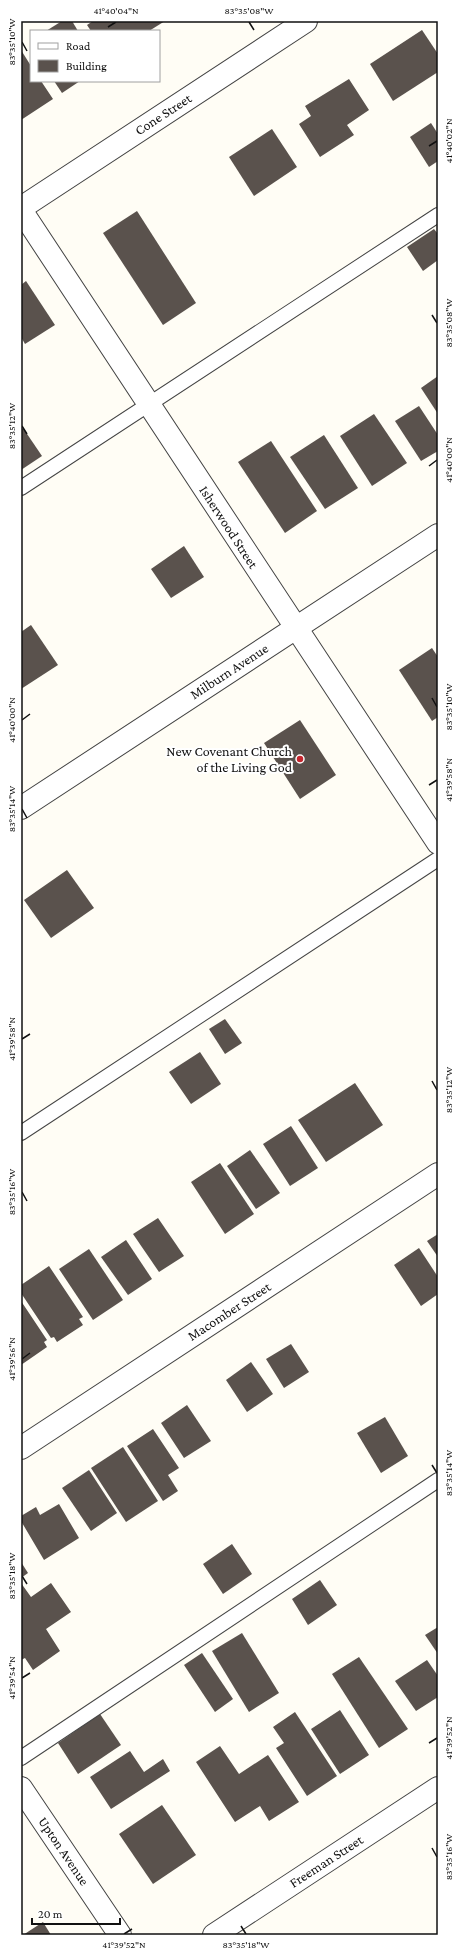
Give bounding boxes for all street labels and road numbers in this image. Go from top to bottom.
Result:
street label: Cone Street [132,90,195,138]
street label: Isherwood Street [196,483,262,572]
street label: Milburn Avenue [187,640,271,702]
street label: Macomber Street [184,1278,274,1344]
street label: Upton Avenue [35,1814,93,1888]
street label: Freeman Street [286,1831,366,1891]

